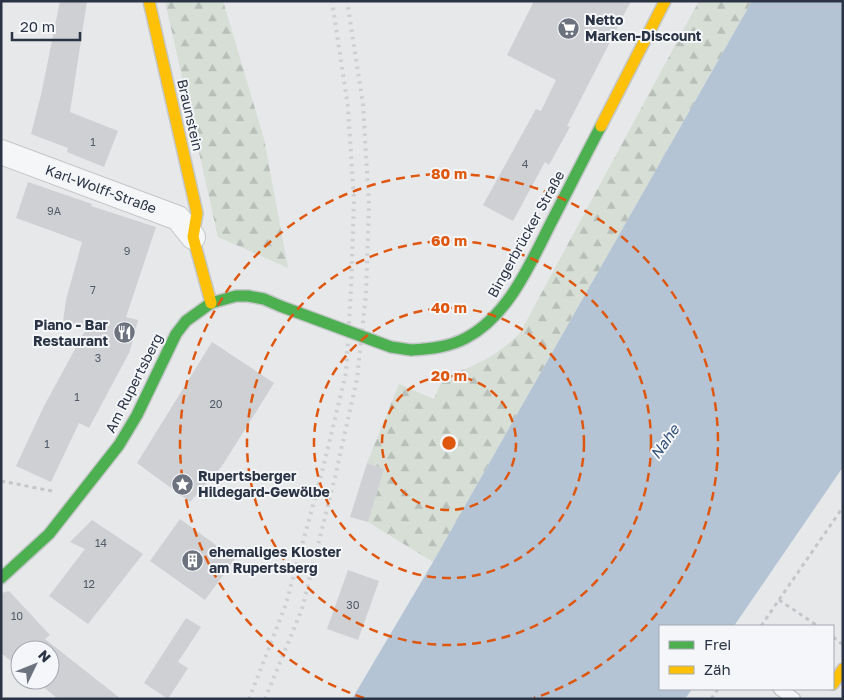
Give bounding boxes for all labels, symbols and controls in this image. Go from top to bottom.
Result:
scale bar [12,10,80,42]
place label: Netto Marken-Discount [585,11,702,44]
supermarket icon: Netto Marken-Discount [557,16,581,40]
text: 20 m [20,17,55,35]
street label: Braunstein [174,77,207,152]
house number: 1 [90,135,96,148]
house number: 4 [522,157,529,170]
street label: Karl-Wolff-Straße [43,161,159,217]
text: 80 m [431,164,467,182]
street label: Bingerbrücker Straße [484,167,568,300]
house number: 9A [47,204,62,217]
text: 60 m [431,231,467,249]
house number: 9 [124,244,130,257]
house number: 7 [90,283,96,296]
text: 40 m [431,298,467,316]
place label: Piano - Bar Restaurant [33,316,109,349]
restaurant icon: Piano - Bar Restaurant [112,321,136,345]
street label: Am Rupertsberg [101,330,166,435]
house number: 3 [95,351,101,364]
text: 20 m [431,366,467,384]
house number: 1 [74,390,80,403]
house number: 20 [209,397,223,410]
water label: Nahe [646,420,683,462]
centre of rings [440,434,458,452]
house number: 1 [44,437,50,450]
place label: Rupertsberger Hildegard-Gewölbe [198,467,330,500]
place icon: Rupertsberger Hildegard-Gewölbe [170,472,194,496]
house number: 14 [95,536,107,549]
place label: ehemaliges Kloster am Rupertsberg [209,543,342,576]
building icon: ehemaliges Kloster am Rupertsberg [181,548,205,572]
house number: 12 [83,577,95,590]
house number: 30 [346,598,360,611]
house number: 10 [11,609,23,622]
legend [659,625,834,690]
text: Frei [704,635,731,653]
north arrow [10,640,60,690]
text: N [35,646,55,665]
text: Zäh [704,660,731,678]

